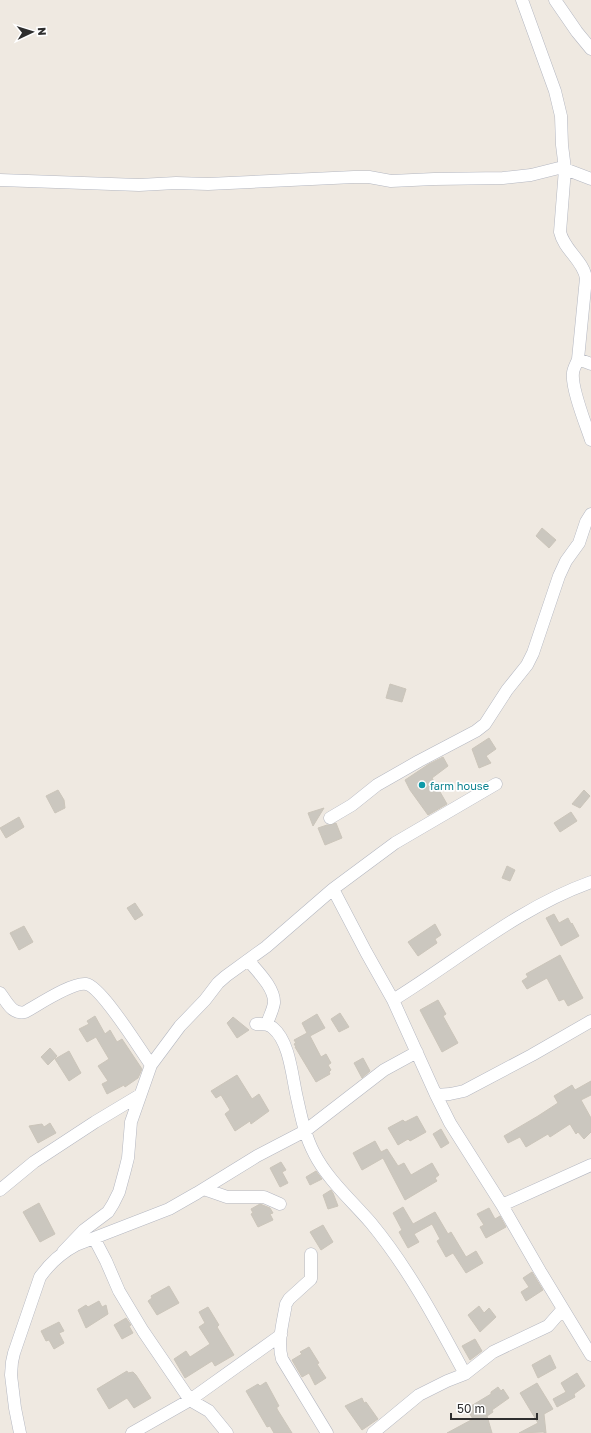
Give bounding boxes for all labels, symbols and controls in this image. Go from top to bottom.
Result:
north arrow [12,12,52,52]
text: N [36,27,49,36]
place label: farm house [430,779,489,792]
marker: farm house [417,780,427,790]
scale bar [451,1395,537,1421]
text: 50 m [457,1401,485,1416]

